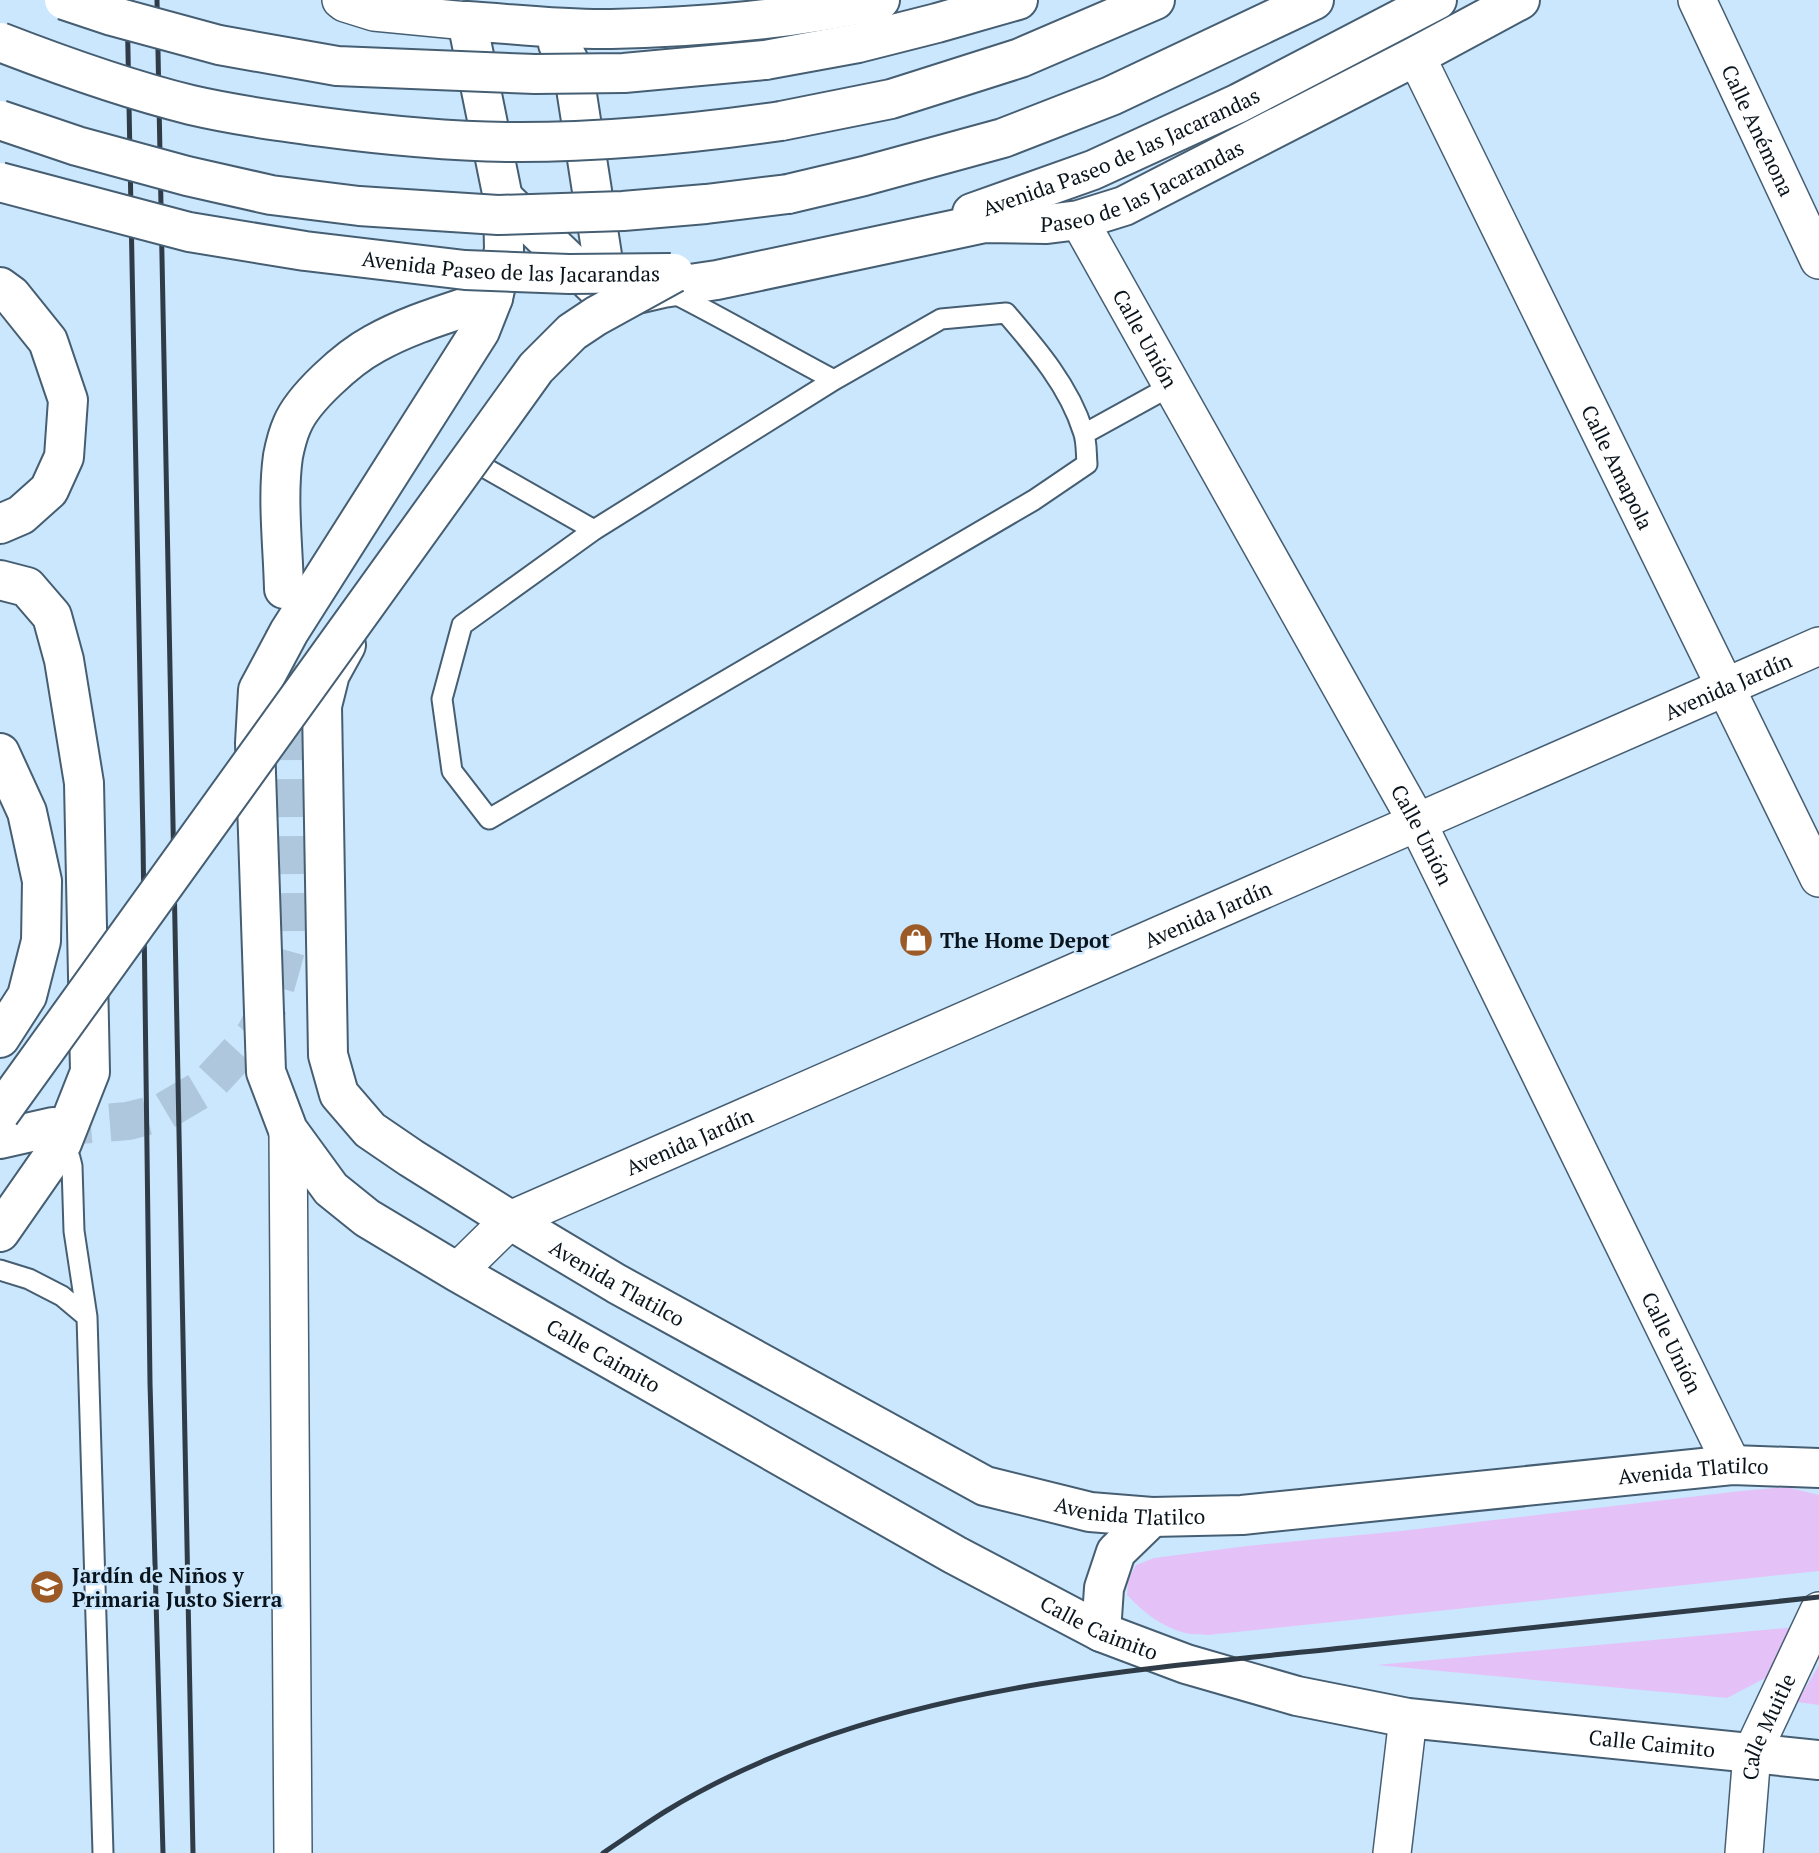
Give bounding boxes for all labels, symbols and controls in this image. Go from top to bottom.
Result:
street label: Calle Anémona [1715,60,1801,201]
street label: Avenida Paseo de las Jacarandas [978,81,1262,221]
street label: Paseo de las Jacarandas [1034,130,1248,232]
street label: Avenida Paseo de las Jacarandas [361,244,660,288]
street label: Calle Unión [1107,284,1185,394]
street label: Calle Amapola [1575,400,1660,535]
street label: Avenida Jardín [1660,646,1796,726]
street label: Calle Unión [1385,779,1460,890]
street label: Avenida Jardín [1140,874,1276,954]
shop icon: The Home Depot [897,921,935,959]
place label: The Home Depot [940,926,1110,954]
street label: Avenida Jardín [621,1101,758,1182]
street label: Avenida Tlatilco [545,1233,690,1333]
street label: Calle Unión [1635,1287,1709,1398]
street label: Calle Caimito [542,1312,666,1399]
street label: Avenida Tlatilco [1616,1451,1769,1491]
street label: Avenida Tlatilco [1052,1490,1205,1531]
place label: Jardín de Niños y Primaria Justo Sierra [72,1561,283,1613]
school or university icon: Jardín de Niños y Primaria Justo Sierra [28,1568,66,1606]
street label: Calle Caimito [1036,1589,1162,1666]
street label: Calle Muitle [1736,1669,1802,1781]
street label: Calle Caimito [1587,1723,1717,1763]

